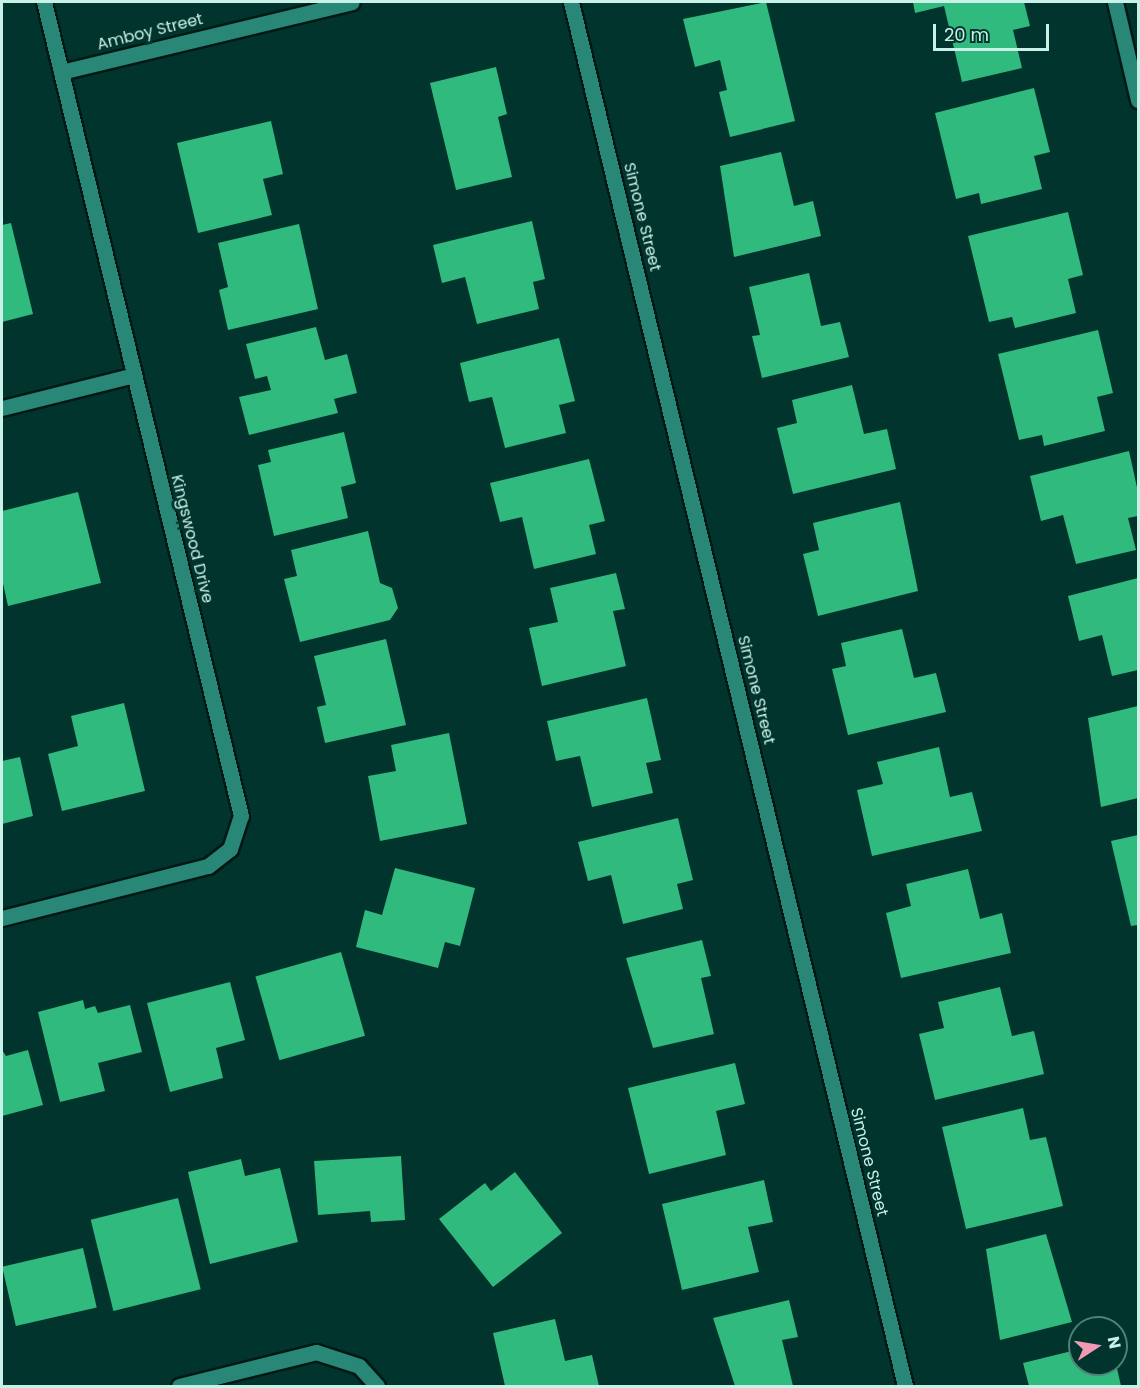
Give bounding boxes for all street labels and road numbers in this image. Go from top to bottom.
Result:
street label: Amboy Street [95,10,205,54]
street label: Simone Street [619,161,665,273]
street label: Kingswood Drive [167,473,217,605]
street label: Simone Street [733,634,779,746]
street label: Simone Street [846,1106,892,1218]

